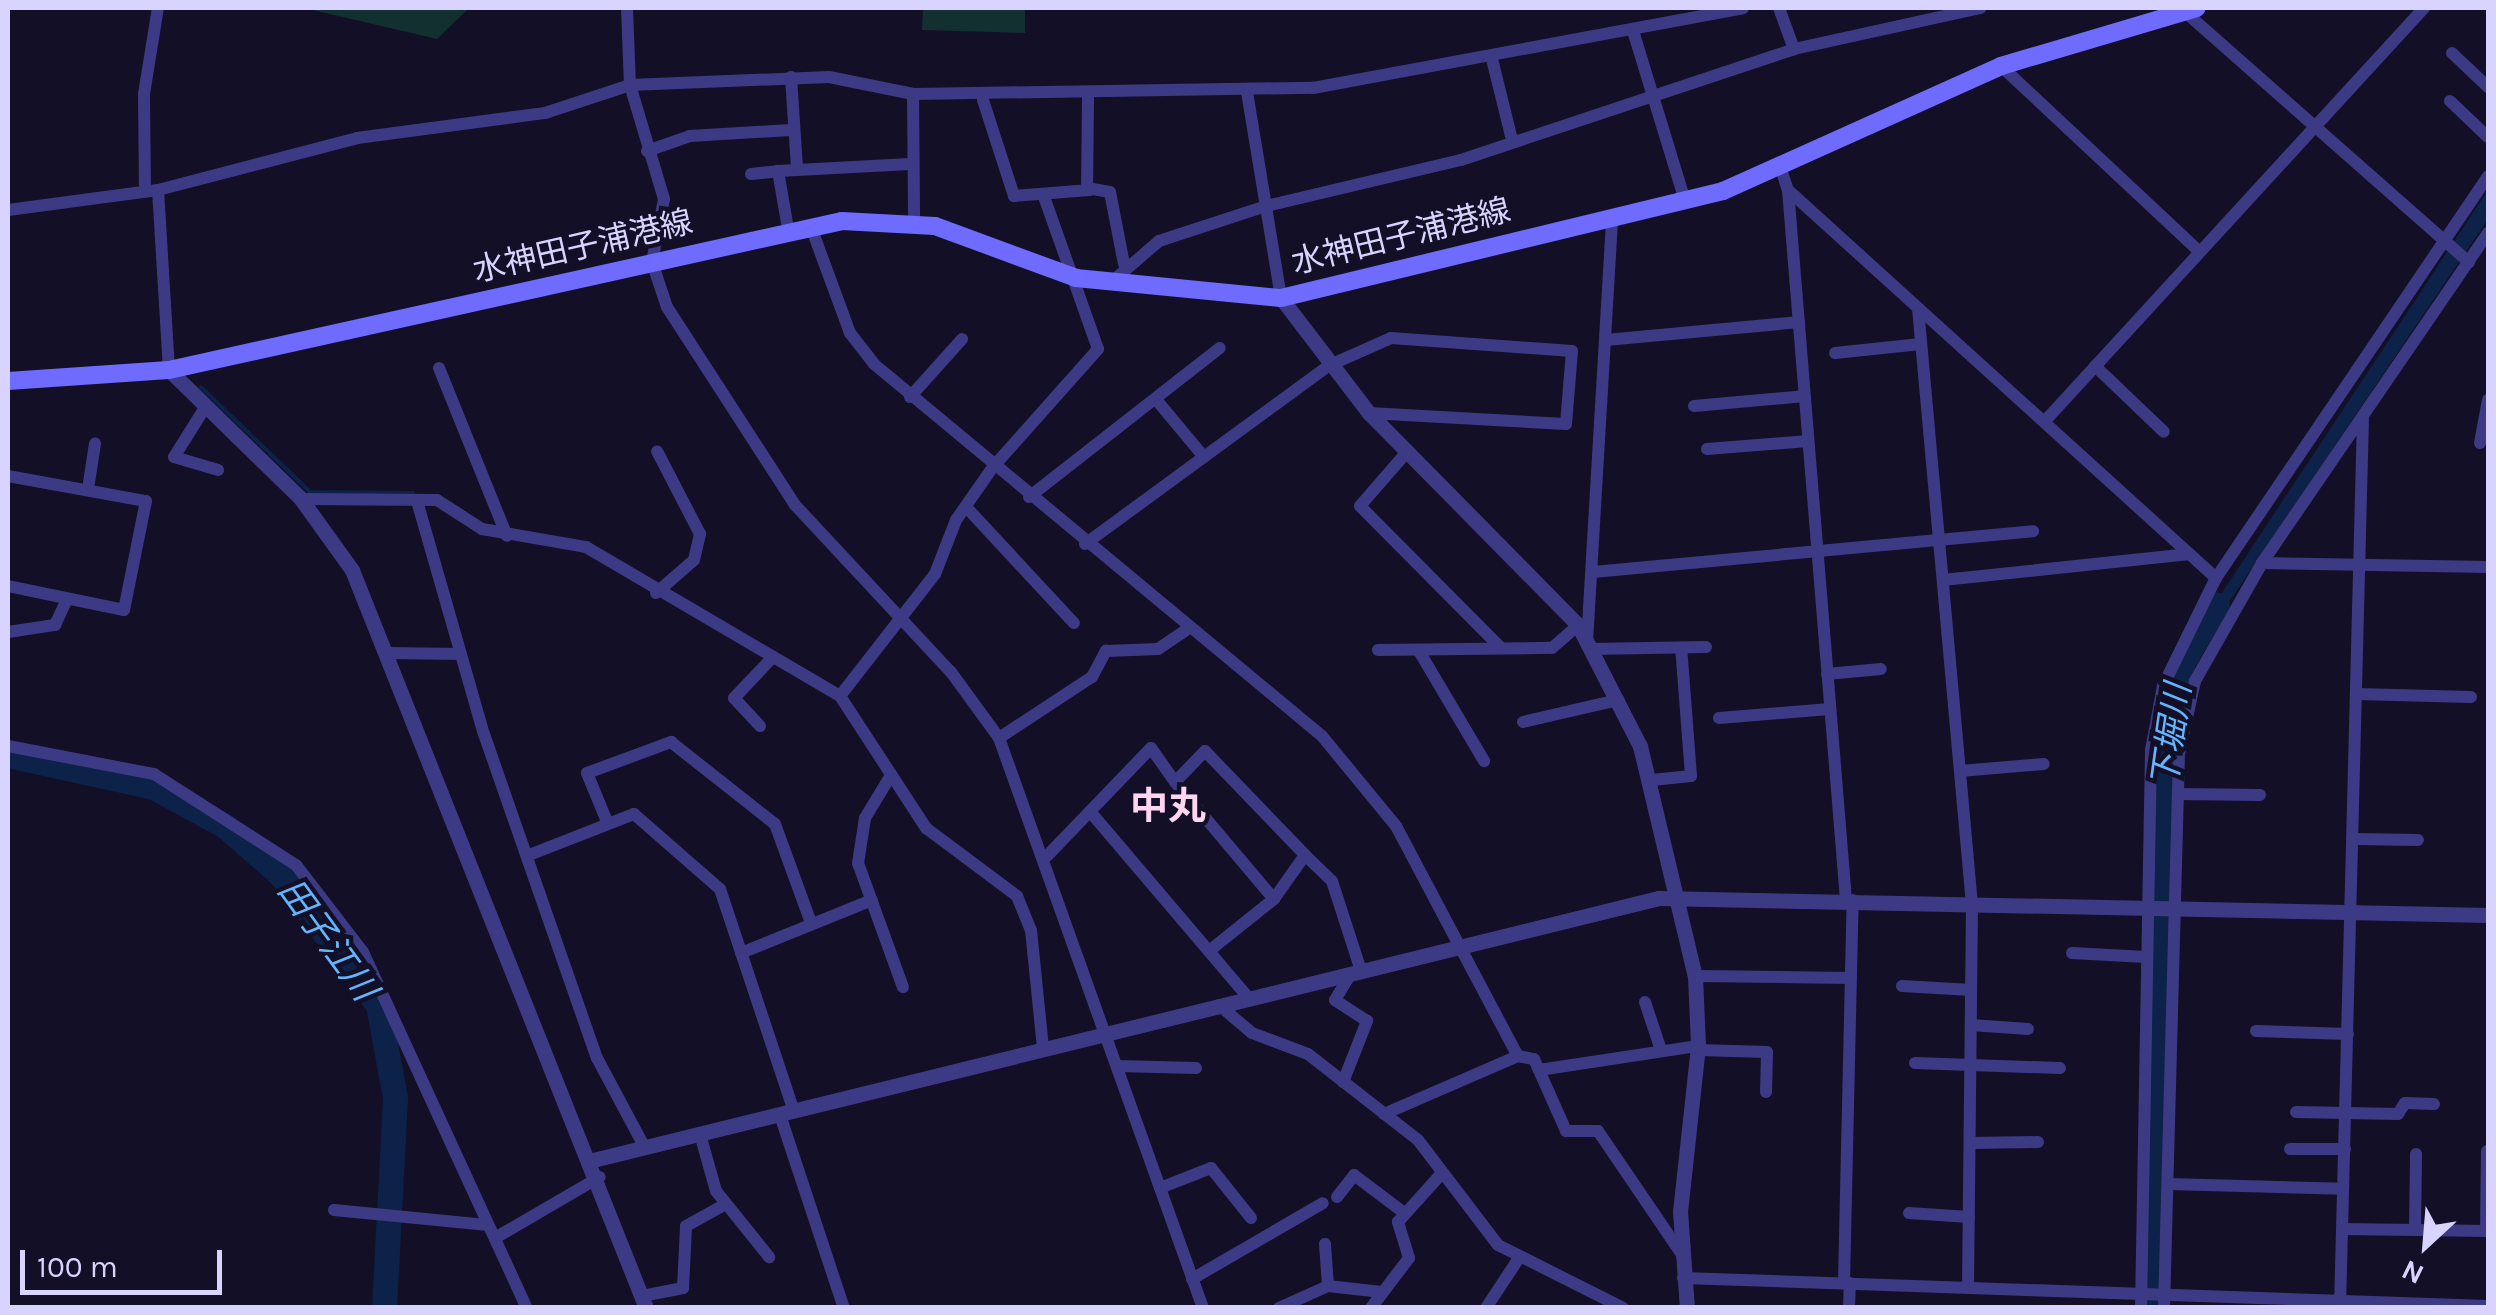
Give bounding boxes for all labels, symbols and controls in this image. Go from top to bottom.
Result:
street label: 水神田子浦港線 [1288,191,1514,283]
street label: 水神田子浦港線 [470,203,696,291]
water label: 下堀川 [2144,681,2200,791]
district label: 中丸 [1130,784,1206,830]
water label: 田子江川 [269,871,385,1009]
north arrow [2376,1195,2476,1295]
scale bar [25,1230,228,1292]
text: 100 m [37,1249,118,1285]
text: N [2396,1253,2429,1292]

